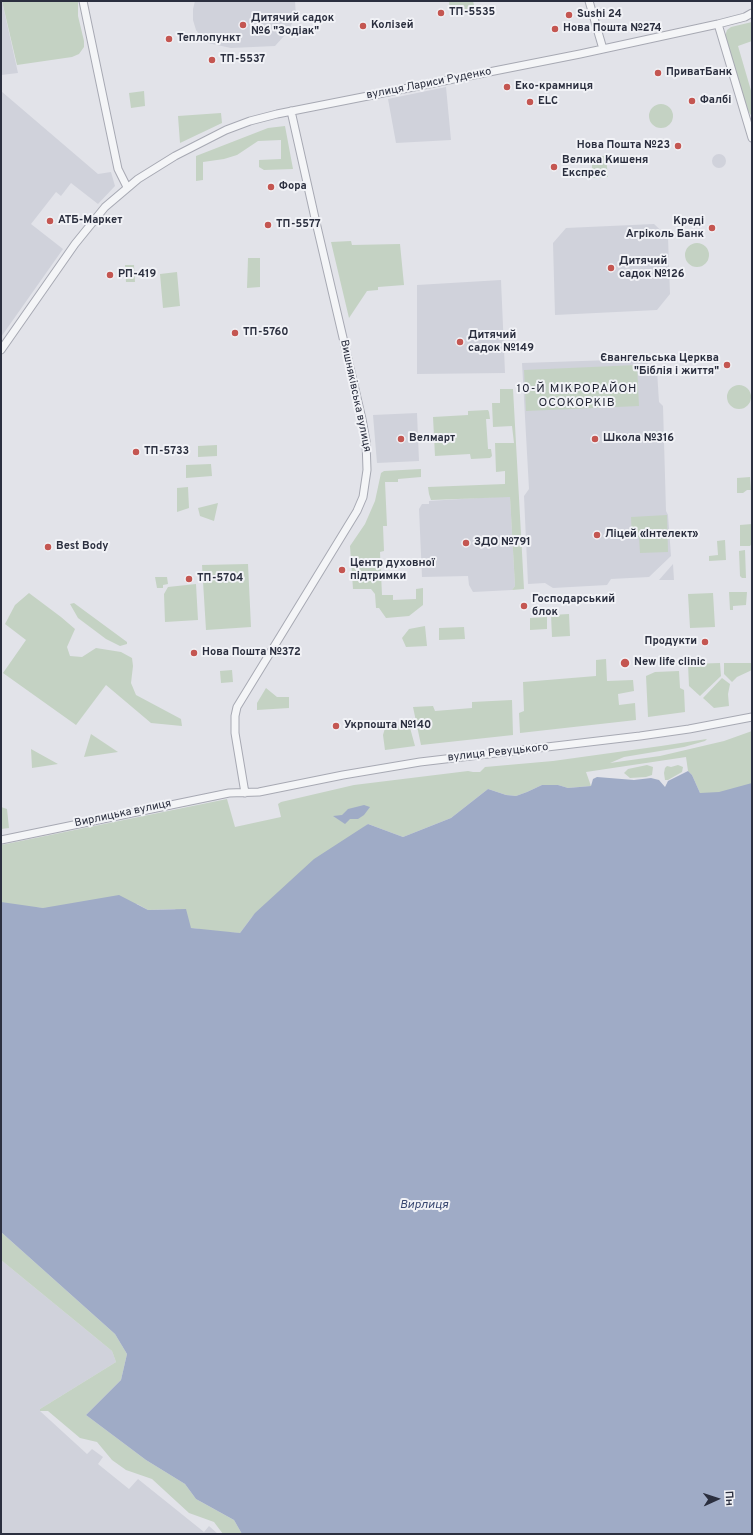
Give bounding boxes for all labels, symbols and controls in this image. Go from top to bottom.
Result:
place label: ТП-5535 [449,6,495,20]
marker: ТП-5535 [436,8,446,18]
place label: Sushi 24 [577,8,622,22]
marker: Sushi 24 [564,10,574,20]
place label: Дитячий садок №6 "Зодіак" [251,12,334,38]
place label: Колізей [371,19,413,33]
marker: Дитячий садок №6 "Зодіак" [238,20,248,30]
marker: Колізей [358,21,368,31]
place label: Нова Пошта №274 [563,22,661,36]
marker: Нова Пошта №274 [550,24,560,34]
place label: Теплопункт [177,32,241,46]
marker: Теплопункт [164,34,174,44]
place label: ТП-5537 [220,53,265,67]
marker: ТП-5537 [207,55,217,65]
street label: вулиця Лариси Руденко [365,65,493,103]
place label: ПриватБанк [666,66,732,80]
marker: ПриватБанк [653,68,663,78]
place label: Еко-крамниця [515,80,593,94]
marker: Еко-крамниця [502,82,512,92]
place label: Фалбі [700,94,731,108]
place label: ELC [538,95,558,109]
marker: Фалбі [687,96,697,106]
marker: ELC [525,97,535,107]
place label: Нова Пошта №23 [577,139,670,153]
marker: Нова Пошта №23 [673,141,683,151]
place label: Велика Кишеня Експрес [562,154,648,180]
marker: Велика Кишеня Експрес [549,162,559,172]
place label: Фора [279,180,307,194]
marker: Фора [266,182,276,192]
place label: АТБ-Маркет [58,214,122,228]
place label: Креді Агріколь Банк [626,215,704,241]
marker: АТБ-Маркет [45,216,55,226]
place label: ТП-5577 [276,218,321,232]
marker: ТП-5577 [263,220,273,230]
marker: Креді Агріколь Банк [707,223,717,233]
place label: Дитячий садок №126 [619,255,685,281]
marker: Дитячий садок №126 [606,263,616,273]
place label: РП-419 [118,268,156,282]
marker: РП-419 [105,270,115,280]
place label: ТП-5760 [243,326,289,340]
marker: ТП-5760 [230,328,240,338]
place label: Дитячий садок №149 [468,329,534,355]
marker: Дитячий садок №149 [455,337,465,347]
street label: Вишняківська вулиця [337,339,373,453]
place label: Євангельська Церква "Біблія і життя" [600,352,719,378]
marker: Євангельська Церква "Біблія і життя" [722,360,732,370]
district label: 10-Й МІКРОРАЙОН ОСОКОРКІВ [516,383,638,411]
place label: Велмарт [409,432,455,446]
place label: Школа №316 [603,432,674,446]
marker: Велмарт [396,434,406,444]
marker: Школа №316 [590,434,600,444]
place label: ТП-5733 [144,445,189,459]
marker: ТП-5733 [131,447,141,457]
place label: Ліцей «Інтелект» [605,528,699,542]
marker: Ліцей «Інтелект» [592,530,602,540]
place label: ЗДО №791 [474,536,531,550]
marker: ЗДО №791 [461,538,471,548]
place label: Best Body [56,540,109,554]
marker: Best Body [43,542,53,552]
place label: Центр духовної підтримки [350,557,435,583]
marker: Центр духовної підтримки [337,565,347,575]
place label: ТП-5704 [197,572,243,586]
marker: ТП-5704 [184,574,194,584]
place label: Господарський блок [532,593,615,619]
marker: Господарський блок [519,601,529,611]
place label: Продукти [645,635,697,649]
marker: Продукти [700,637,710,647]
place label: Нова Пошта №372 [202,646,301,660]
marker: Нова Пошта №372 [189,648,199,658]
place label: New life clinic [634,656,706,670]
marker: New life clinic [619,657,631,669]
place label: Укрпошта №140 [344,719,431,733]
marker: Укрпошта №140 [331,721,341,731]
street label: вулиця Ревуцького [447,741,549,765]
street label: Вирлицька вулиця [73,797,173,831]
water label: Вирлиця [400,1199,448,1213]
north arrow [697,1479,737,1519]
text: Пн [722,1491,736,1506]

